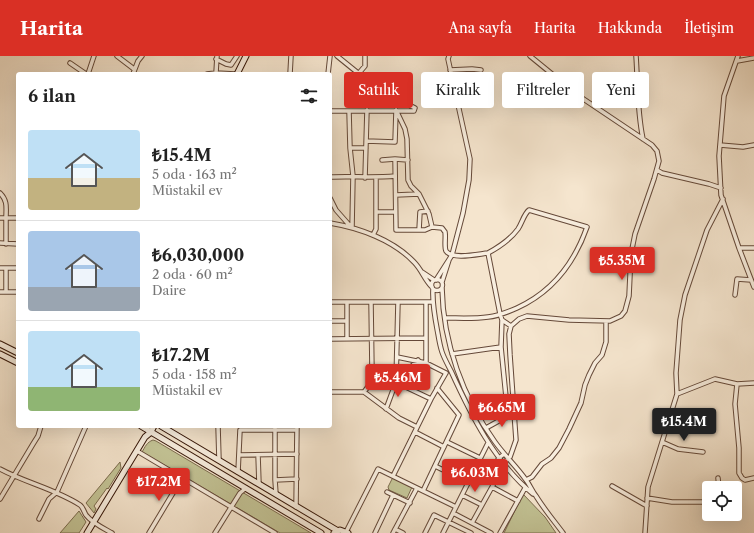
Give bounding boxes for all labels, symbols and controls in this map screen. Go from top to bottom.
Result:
text: Harita [20,17,83,40]
text: Ana sayfa [449,19,512,37]
text: Harita [534,19,576,37]
text: Hakkında [598,19,662,37]
text: İletişim [684,19,734,37]
chip: Satılık [344,72,413,108]
chip: Kiralık [421,72,494,108]
chip: Filtreler [502,72,584,108]
chip: Yeni [592,72,649,108]
icon: filters [298,85,320,107]
text: 6 ilan [28,86,76,106]
text: ₺15.4M [152,145,212,165]
icon: home [60,146,108,194]
text: 5 oda · 163 m² [152,166,237,182]
text: Müstakil ev [152,182,223,198]
text: ₺6,030,000 [152,245,244,265]
icon: home [60,247,108,295]
pin: ₺5.35M [589,247,655,281]
text: ₺5.35M [599,252,645,268]
text: 2 oda · 60 m² [152,266,233,282]
text: Daire [152,282,186,298]
text: ₺17.2M [152,345,210,365]
icon: home [60,347,108,395]
pin: ₺5.46M [365,364,431,398]
text: 5 oda · 158 m² [152,366,237,382]
text: ₺5.46M [374,369,422,385]
text: Müstakil ev [152,382,223,398]
pin: ₺6.65M [469,394,535,428]
text: ₺6.65M [478,399,526,415]
pin: ₺15.4M [651,408,717,442]
text: ₺15.4M [661,413,707,429]
pin: ₺6.03M [442,459,508,493]
text: ₺6.03M [451,464,499,480]
pin: ₺17.2M [126,468,192,502]
text: ₺17.2M [137,473,181,489]
map controls [702,481,742,521]
button: locate [702,481,742,521]

